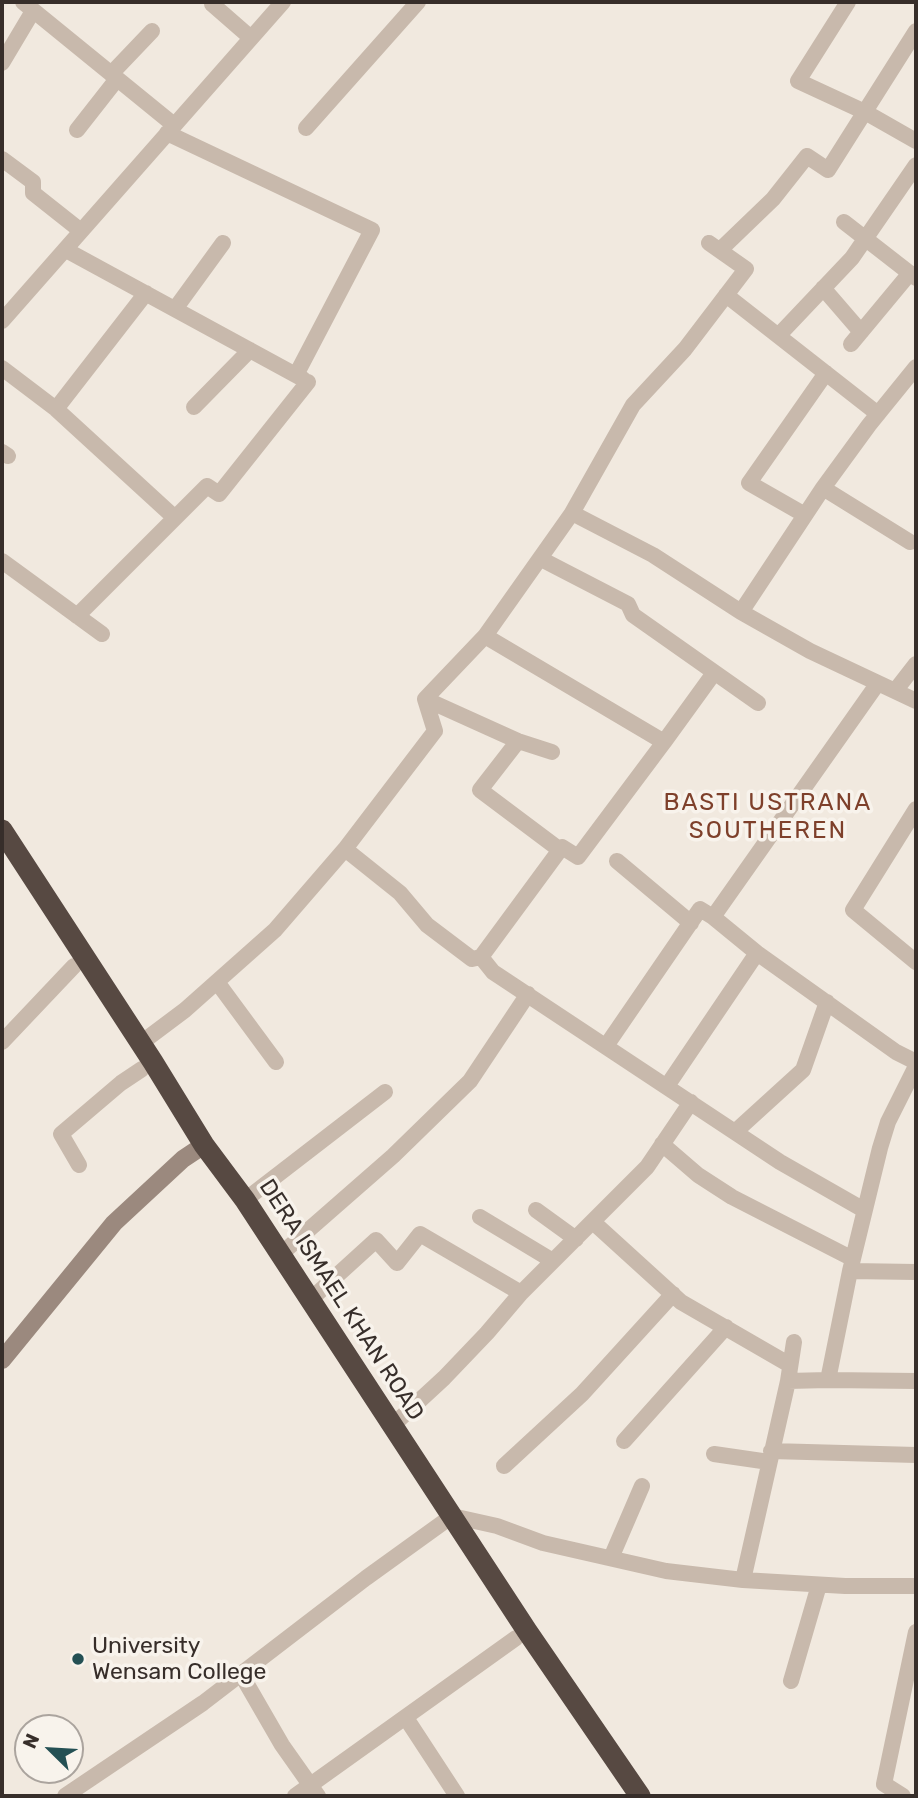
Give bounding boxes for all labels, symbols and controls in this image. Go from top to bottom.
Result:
district label: BASTI USTRANA SOUTHEREN [665,789,871,845]
street label: DERA ISMAEL KHAN ROAD [253,1174,429,1426]
place label: University Wensam College [92,1632,266,1686]
marker: University Wensam College [70,1651,86,1667]
north arrow [14,1714,84,1784]
text: N [18,1730,44,1752]

